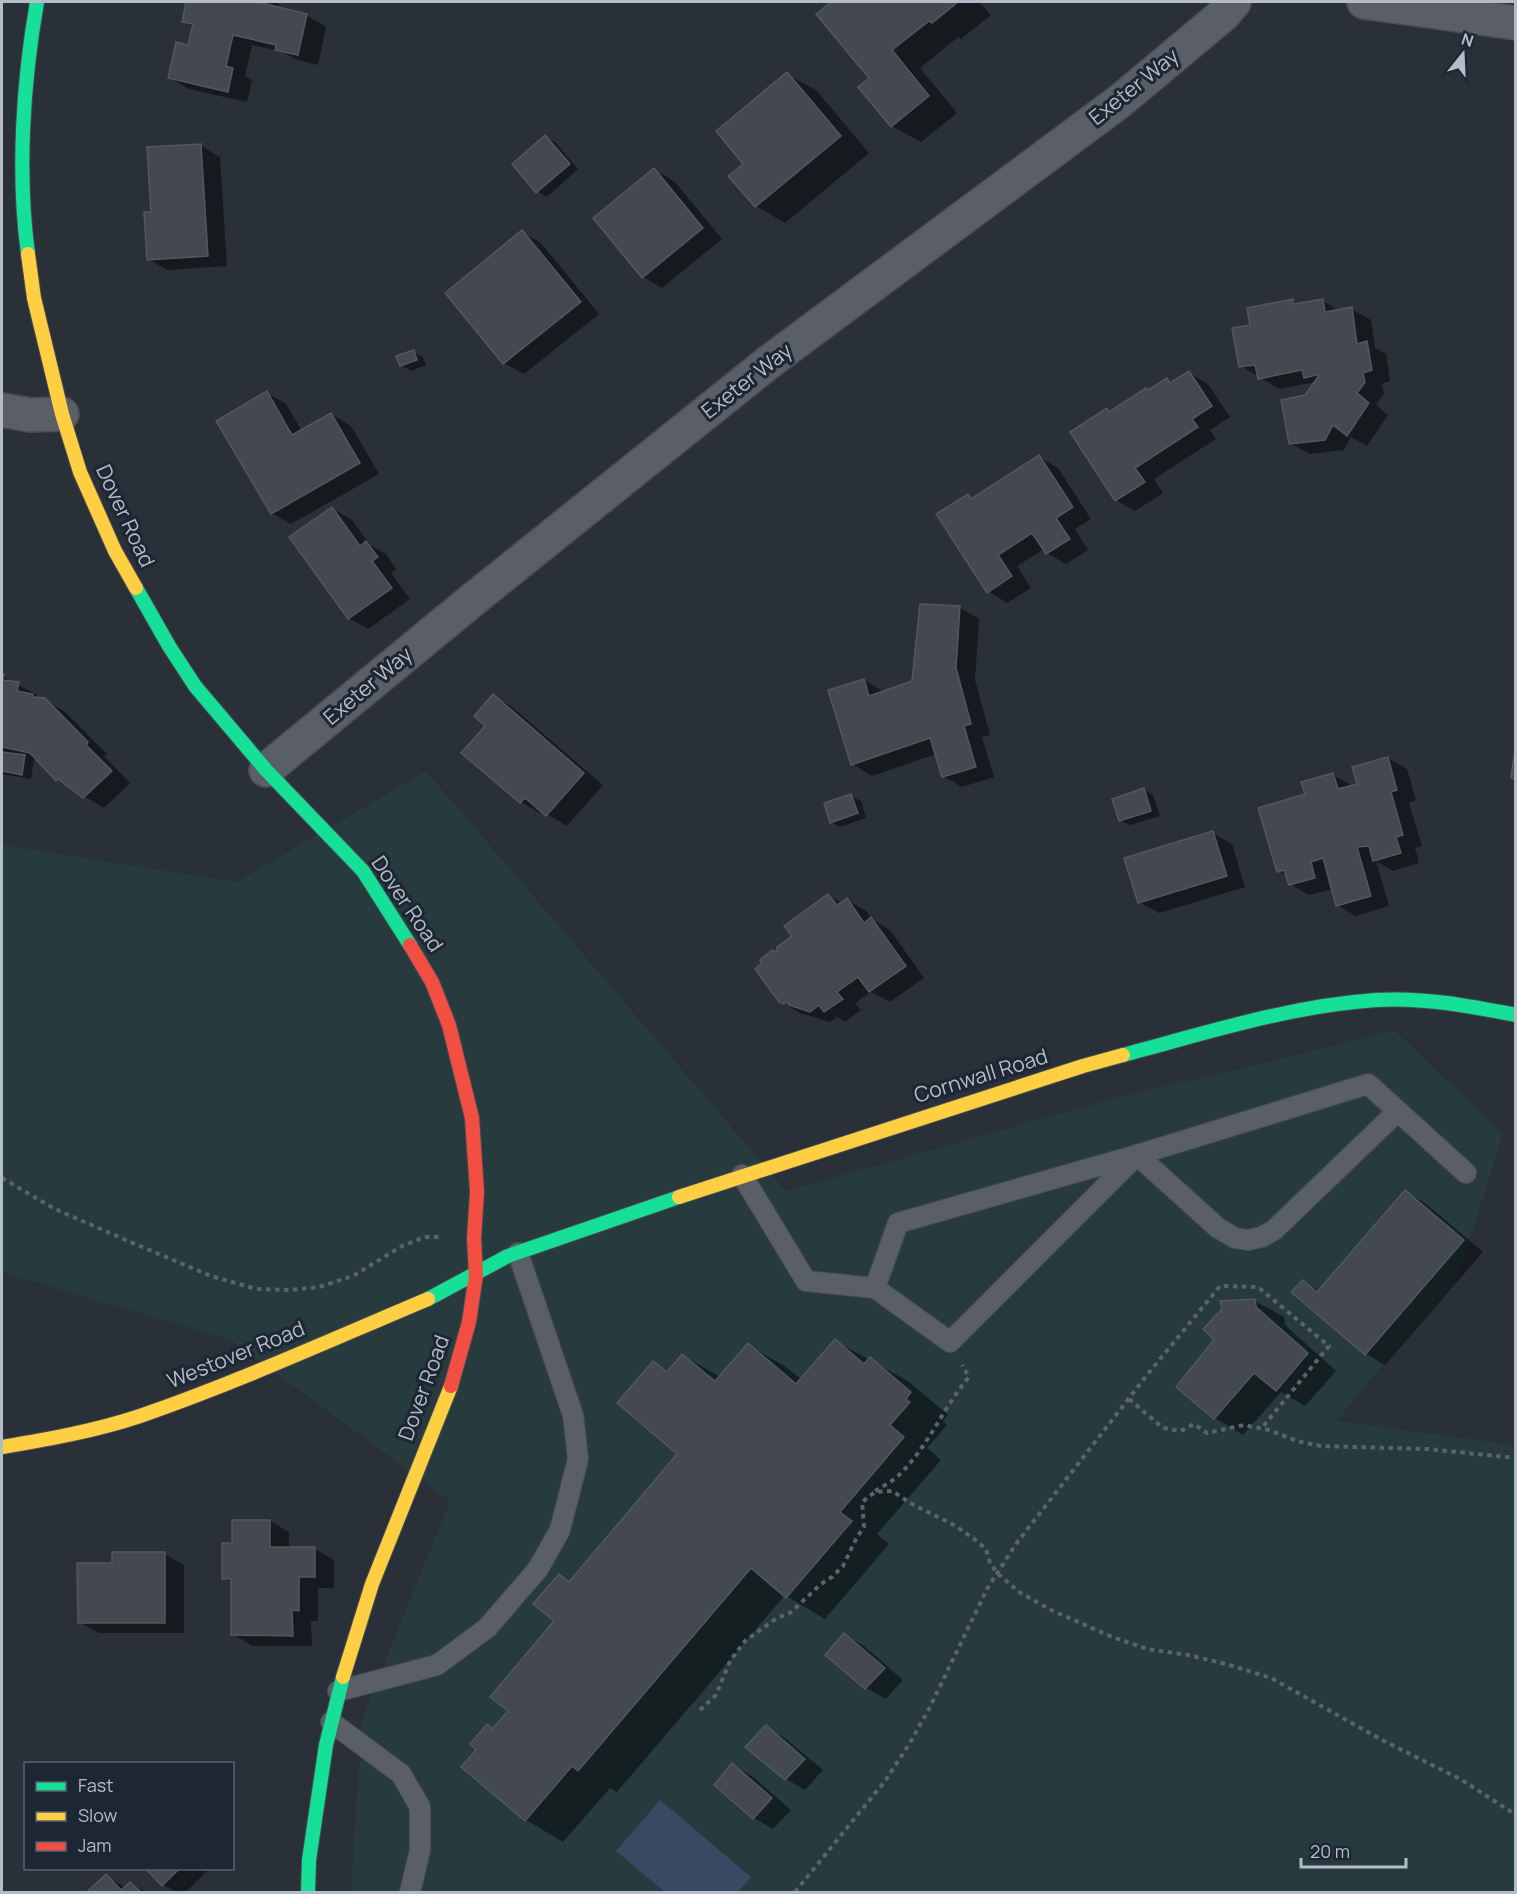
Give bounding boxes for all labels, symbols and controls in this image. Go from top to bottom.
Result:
north arrow [1433,24,1493,84]
text: N [1459,27,1477,52]
street label: Exeter Way [1083,41,1184,131]
street label: Exeter Way [695,336,797,424]
street label: Dover Road [90,460,162,571]
street label: Exeter Way [317,640,418,731]
street label: Dover Road [365,850,450,957]
street label: Cornwall Road [910,1041,1051,1109]
street label: Westover Road [163,1314,308,1394]
street label: Dover Road [391,1331,455,1444]
legend [24,1762,234,1870]
text: Fast [78,1773,113,1797]
text: Slow [78,1803,118,1827]
scale bar [1301,1831,1406,1869]
text: Jam [78,1833,112,1857]
text: 20 m [1310,1839,1350,1863]

